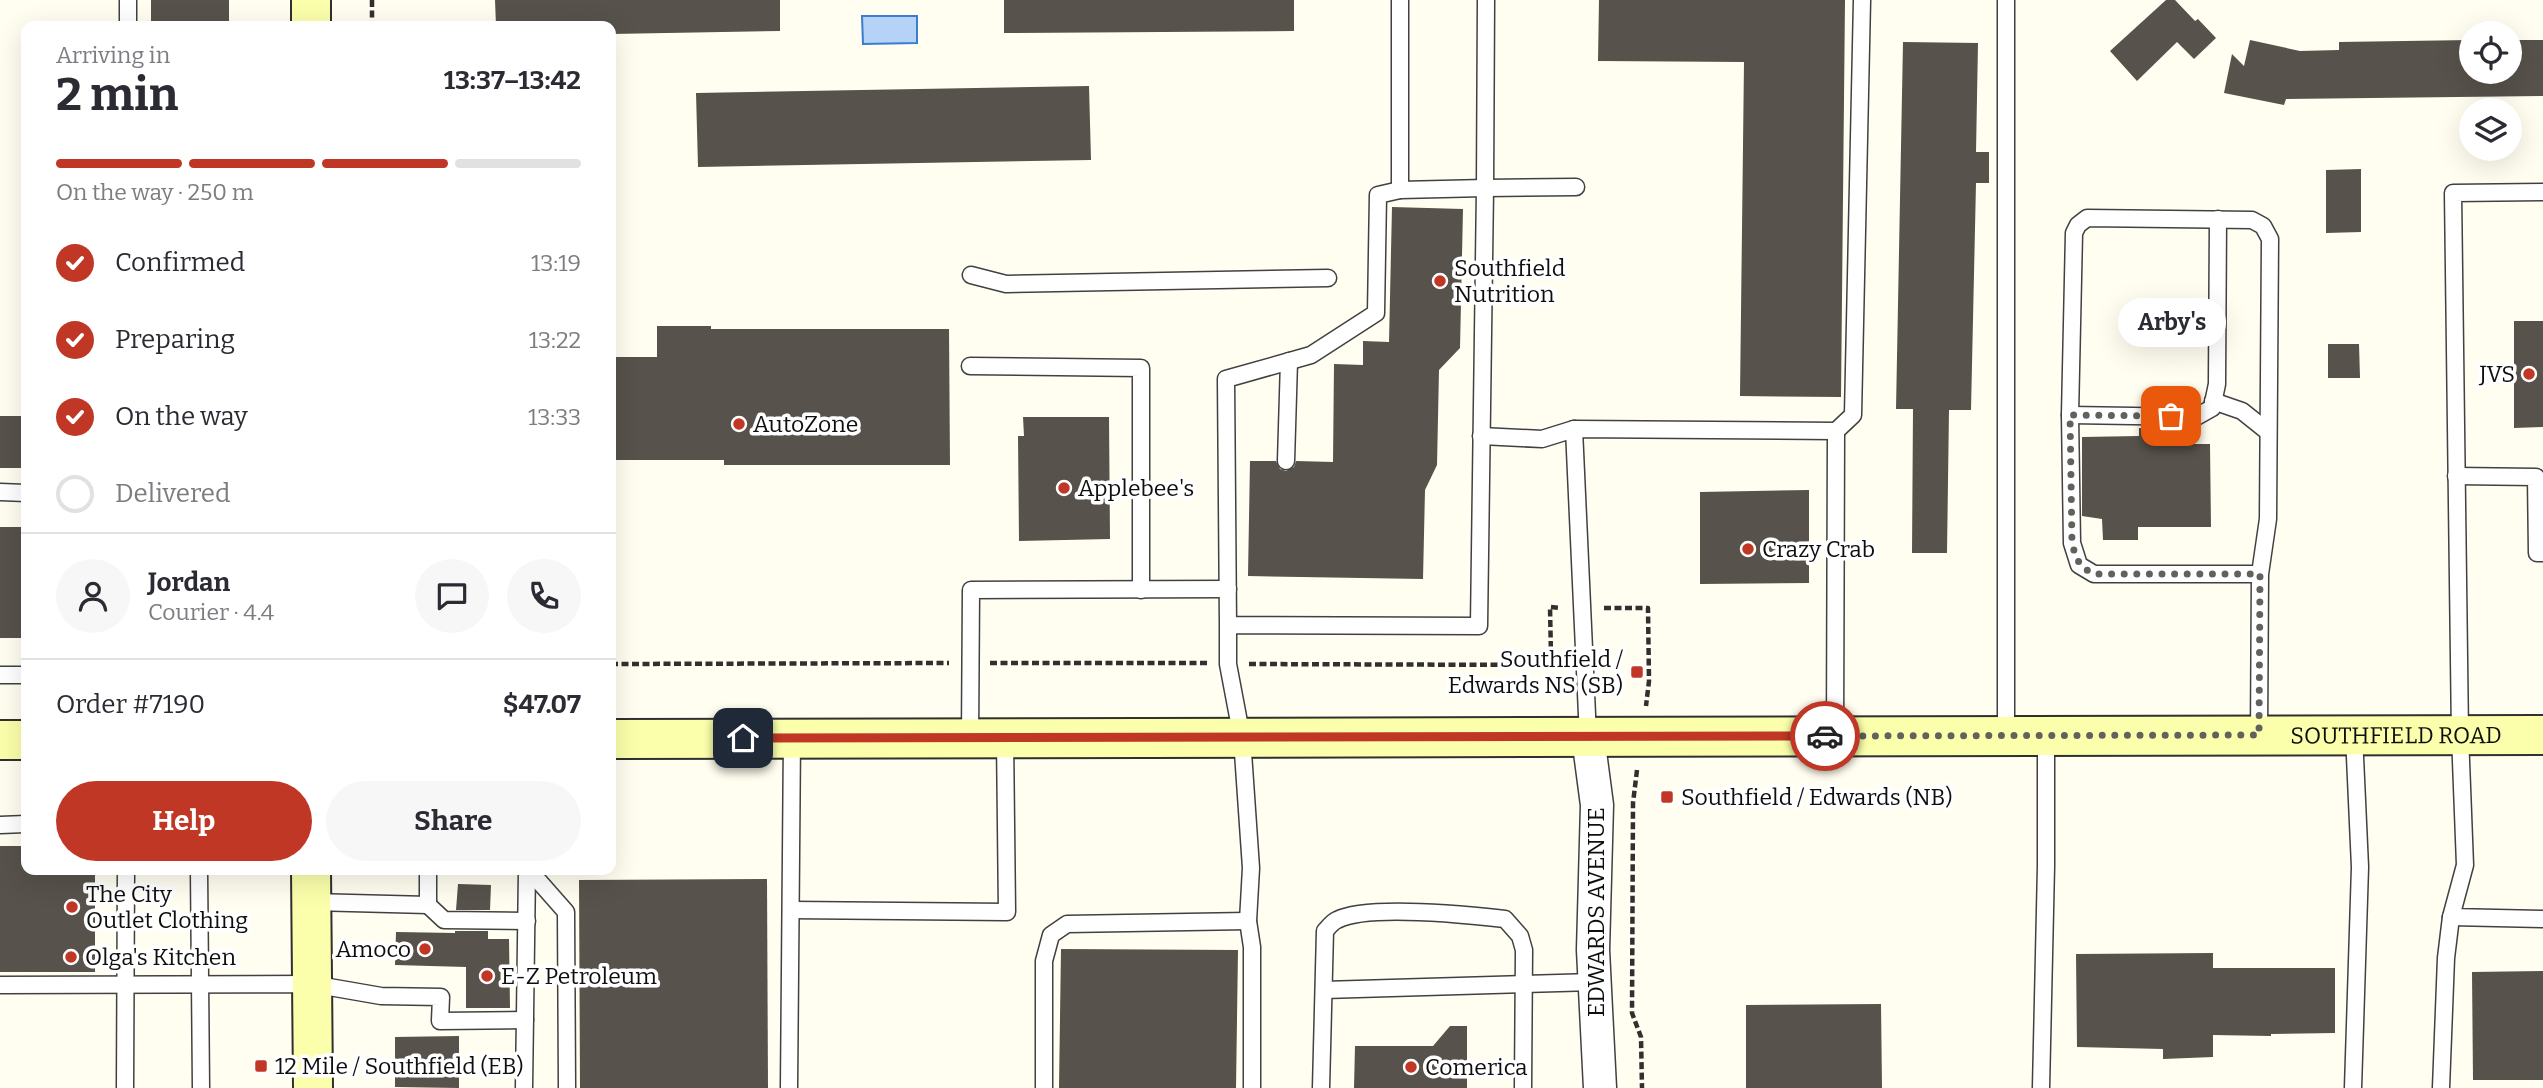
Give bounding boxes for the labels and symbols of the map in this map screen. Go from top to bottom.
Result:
place label: Southfield Nutrition [1454,254,1566,308]
marker: Southfield Nutrition [1432,273,1448,289]
callout: Arby's [2117,297,2225,346]
place label: JVS [2478,360,2515,388]
marker: JVS [2521,366,2537,382]
pin [2141,386,2201,446]
place label: AutoZone [753,410,858,438]
marker: AutoZone [731,416,747,432]
place label: Applebee's [1078,474,1194,502]
marker: Applebee's [1056,480,1072,496]
place label: Crazy Crab [1762,535,1875,563]
marker: Crazy Crab [1740,541,1756,557]
place label: Southfield / Edwards NS (SB) [1448,645,1624,699]
marker: Southfield / Edwards NS (SB) [1629,664,1645,680]
courier [1790,701,1860,771]
pin [713,708,773,768]
street label: SOUTHFIELD ROAD [2290,721,2502,750]
place label: Southfield / Edwards (NB) [1681,783,1953,811]
marker: Southfield / Edwards (NB) [1659,789,1675,805]
street label: EDWARDS AVENUE [1582,807,1610,1017]
place label: The City Outlet Clothing [86,880,248,934]
marker: The City Outlet Clothing [64,899,80,915]
place label: Amoco [335,935,411,963]
marker: Amoco [417,941,433,957]
place label: Olga's Kitchen [85,943,236,971]
marker: Olga's Kitchen [63,949,79,965]
place label: E-Z Petroleum [501,962,657,990]
marker: E-Z Petroleum [479,968,495,984]
place label: 12 Mile / Southfield (EB) [275,1052,524,1080]
place label: Comerica [1425,1053,1528,1081]
marker: 12 Mile / Southfield (EB) [253,1058,269,1074]
marker: Comerica [1403,1059,1419,1075]

